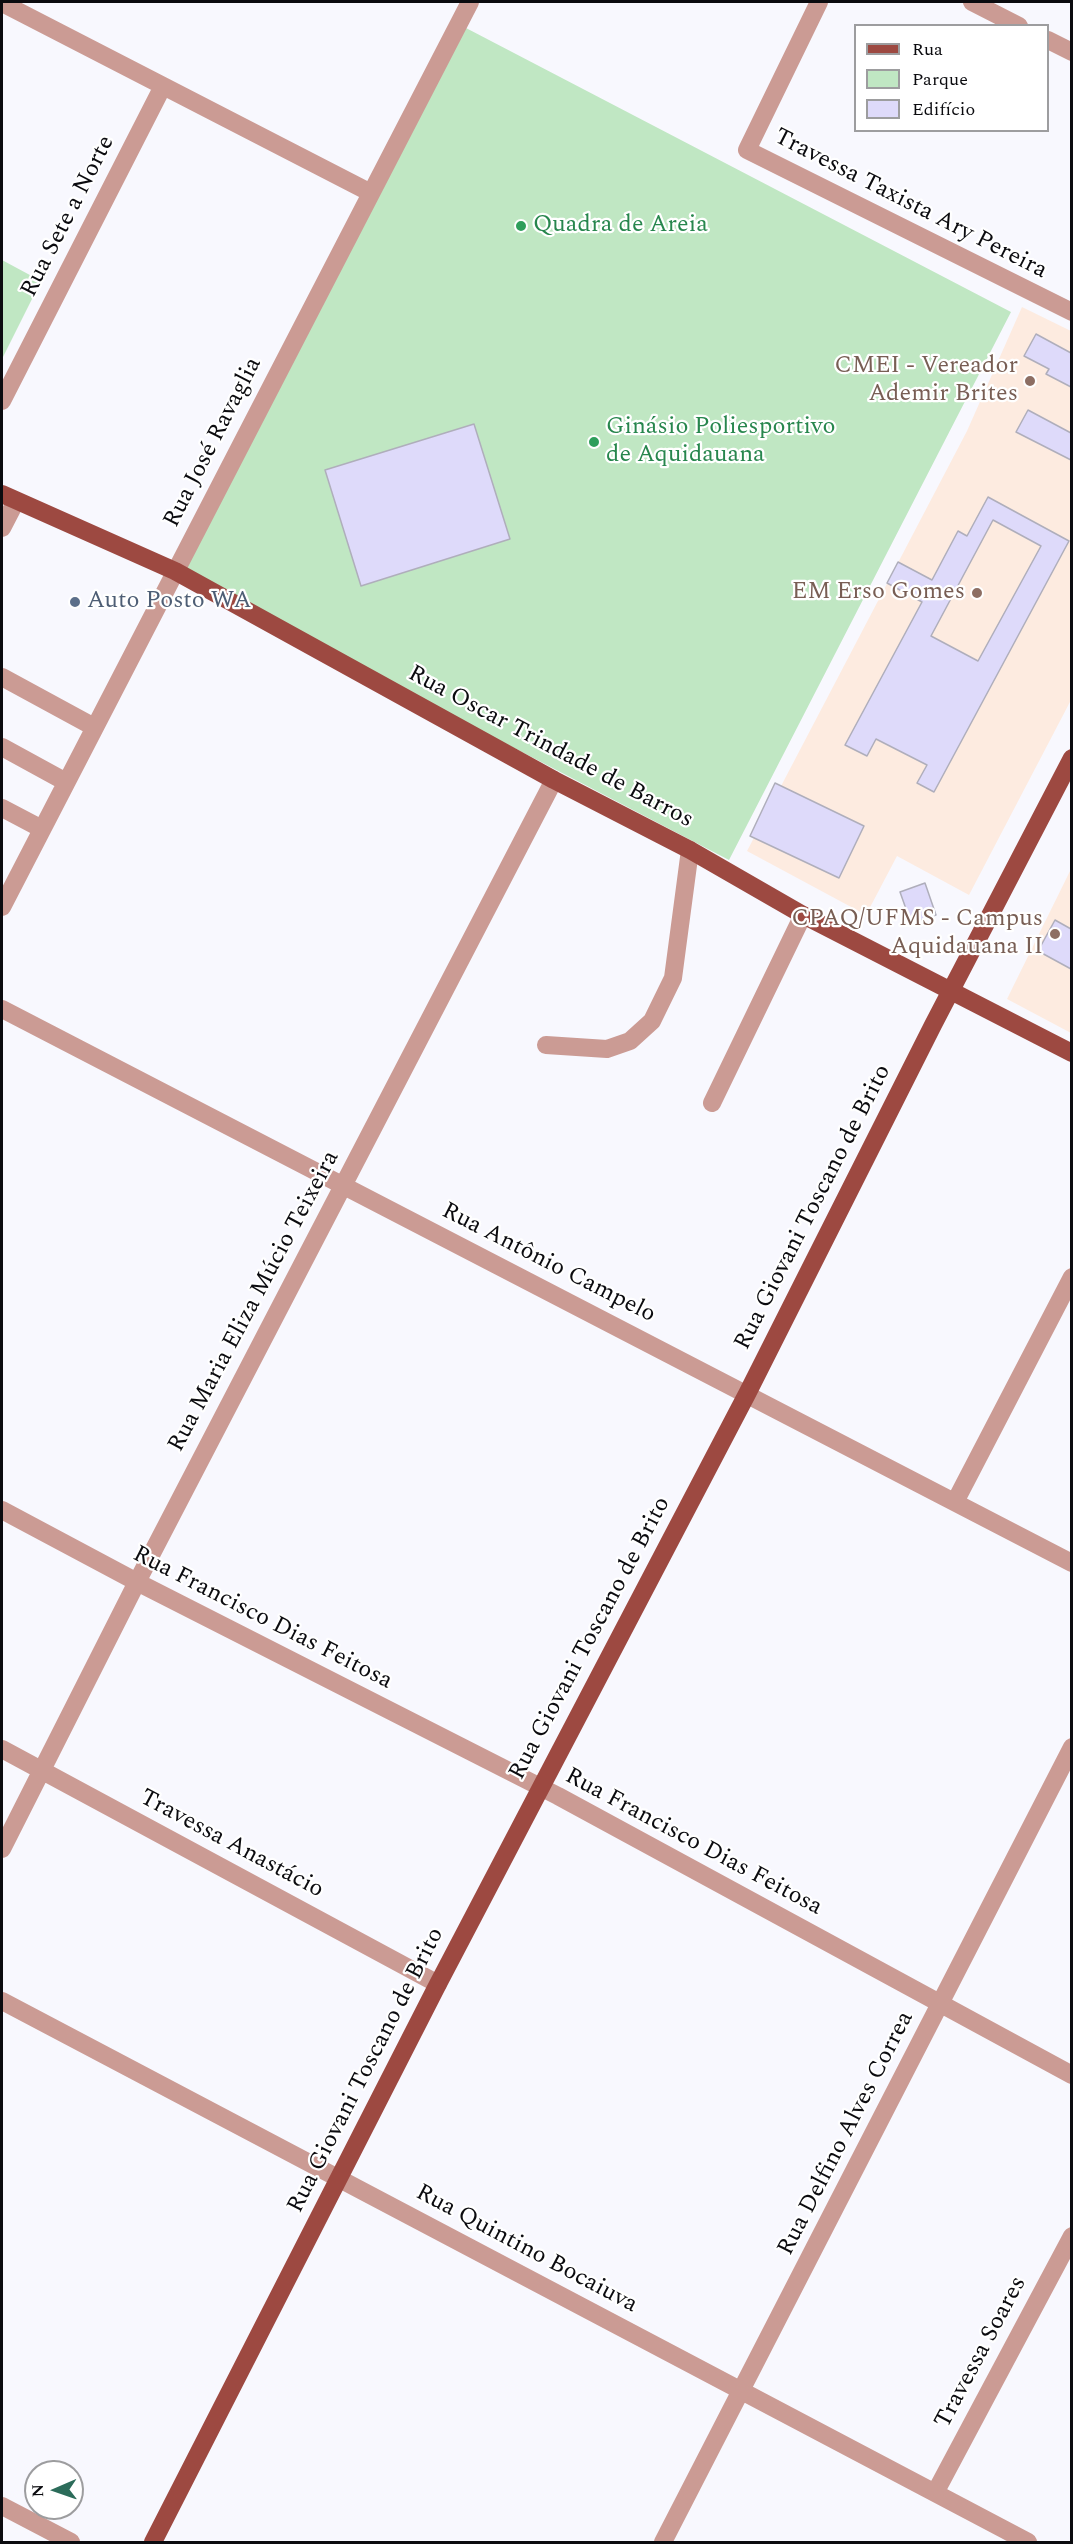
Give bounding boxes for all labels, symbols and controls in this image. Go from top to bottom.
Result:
legend [854,24,1049,132]
text: Rua [912,36,943,63]
text: Parque [912,66,968,93]
text: Edifício [912,96,975,123]
street label: Travessa Taxista Ary Pereira [769,123,1051,287]
street label: Rua Sete a Norte [16,131,122,303]
place label: Quadra de Areia [533,212,708,240]
marker: Quadra de Areia [514,219,528,233]
street label: Rua José Ravaglia [159,353,269,533]
place label: CMEI - Vereador Ademir Brites [834,353,1018,409]
marker: CMEI - Vereador Ademir Brites [1023,374,1037,388]
place label: Ginásio Poliesportivo de Aquidauana [606,414,835,470]
marker: Ginásio Poliesportivo de Aquidauana [587,435,601,449]
place label: EM Erso Gomes [792,579,965,607]
marker: EM Erso Gomes [970,586,984,600]
place label: Auto Posto WA [87,588,251,616]
marker: Auto Posto WA [68,595,82,609]
street label: Rua Oscar Trindade de Barros [402,660,698,836]
place label: CPAQ/UFMS - Campus Aquidauana II [791,906,1043,962]
marker: CPAQ/UFMS - Campus Aquidauana II [1048,927,1062,941]
street label: Rua Giovani Toscano de Brito [729,1061,899,1355]
street label: Rua Maria Eliza Múcio Teixeira [163,1146,347,1458]
street label: Rua Antônio Campelo [436,1198,660,1330]
street label: Rua Giovani Toscano de Brito [504,1493,678,1785]
street label: Rua Francisco Dias Feitosa [127,1541,397,1697]
street label: Rua Francisco Dias Feitosa [559,1763,827,1923]
street label: Travessa Anastácio [134,1784,328,1906]
street label: Rua Giovani Toscano de Brito [282,1924,452,2218]
street label: Rua Delfino Alves Correa [773,2007,921,2261]
street label: Rua Quintino Bocaiuva [410,2179,642,2321]
street label: Travessa Soares [930,2272,1034,2434]
north arrow [24,2460,84,2520]
text: N [26,2484,50,2498]

